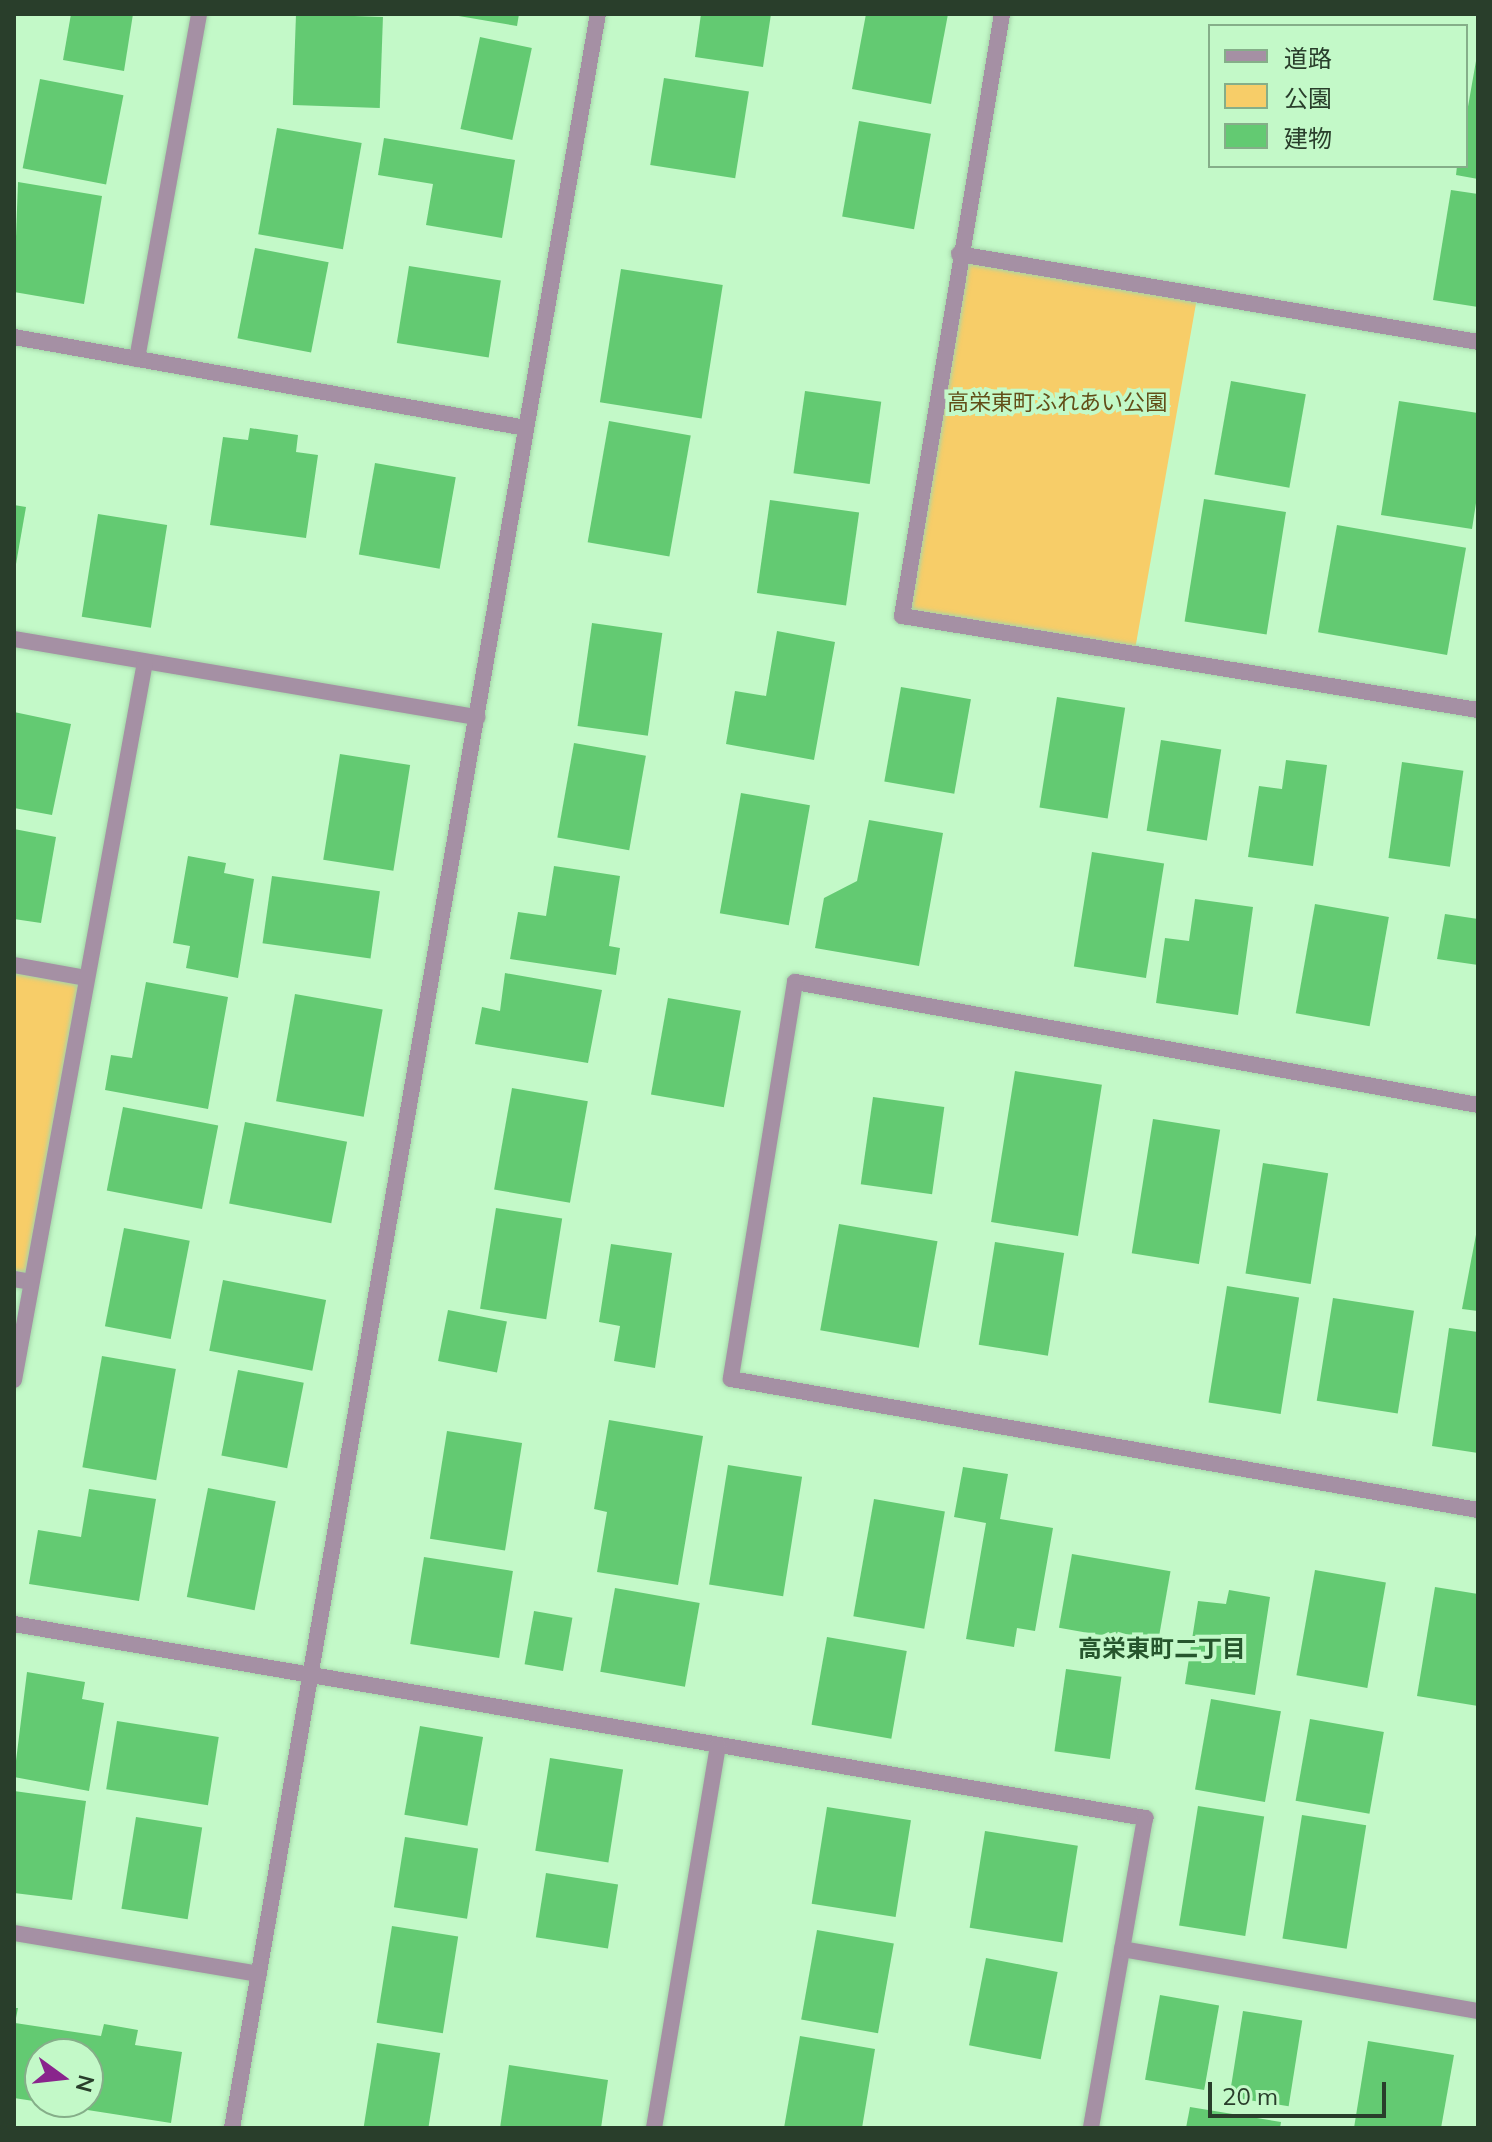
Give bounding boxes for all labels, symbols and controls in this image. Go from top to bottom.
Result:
legend [1208,24,1468,168]
text: 道路 [1284,43,1332,73]
text: 公園 [1284,83,1332,113]
text: 建物 [1284,123,1332,153]
park label: 高栄東町ふれあい公園 [947,390,1167,416]
district label: 高栄東町二丁目 [1078,1635,1246,1663]
north arrow [24,2038,104,2118]
scale bar [1212,2066,1390,2116]
text: N [70,2072,101,2095]
text: 20 m [1222,2081,1278,2111]

